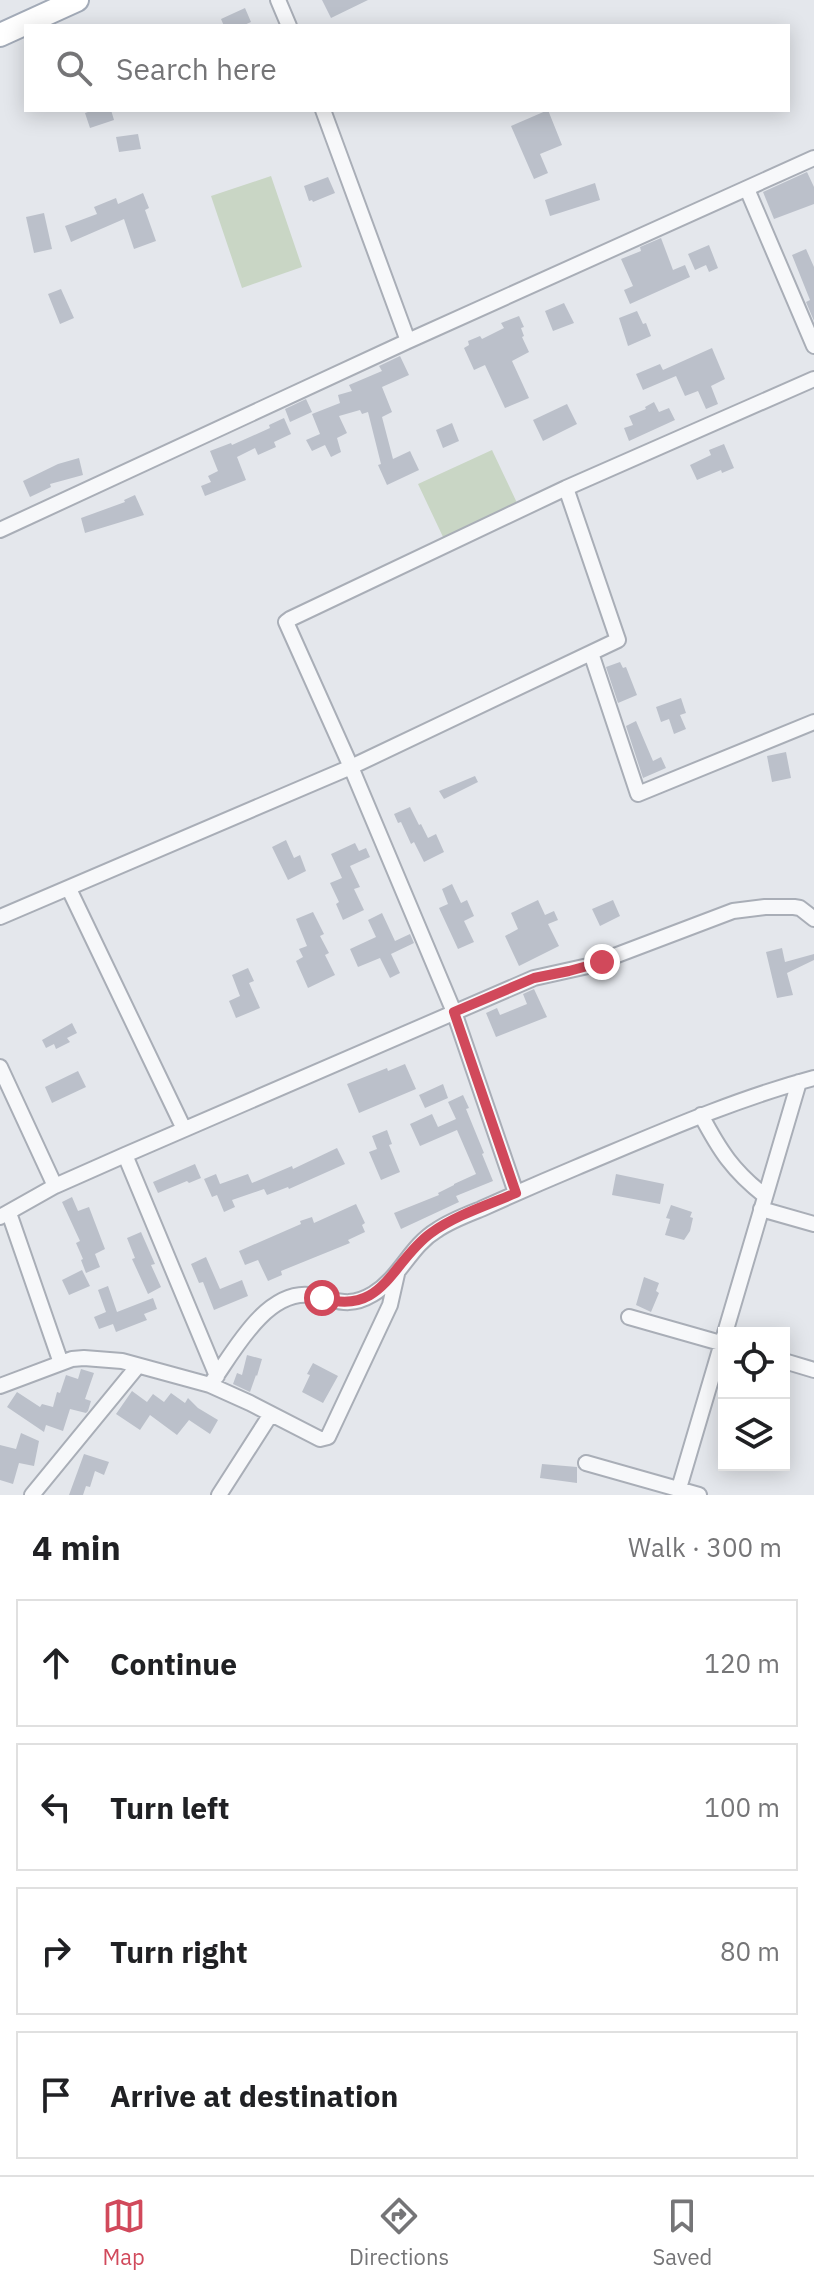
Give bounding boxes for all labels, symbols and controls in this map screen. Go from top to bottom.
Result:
search box [24,24,790,112]
icon: search [52,46,96,90]
text: Search here [116,49,277,88]
route end [584,944,620,980]
route start [304,1280,340,1316]
map controls [718,1327,790,1471]
button: locate [718,1327,790,1399]
button: layers [718,1399,790,1471]
text: 4 min [32,1525,121,1569]
text: Walk · 300 m [628,1530,782,1564]
icon: ahead [34,1641,78,1685]
text: Continue [110,1644,237,1683]
text: 120 m [704,1646,780,1680]
icon: left [34,1785,78,1829]
text: Turn left [110,1788,229,1827]
text: 100 m [704,1790,780,1824]
icon: right [34,1929,78,1973]
text: Turn right [110,1932,248,1971]
text: 80 m [720,1934,780,1968]
icon: arrive [34,2073,78,2117]
text: Arrive at destination [110,2076,398,2115]
tab: Map [102,2194,146,2271]
tab: Directions [349,2194,449,2271]
tab: Saved [652,2194,712,2271]

